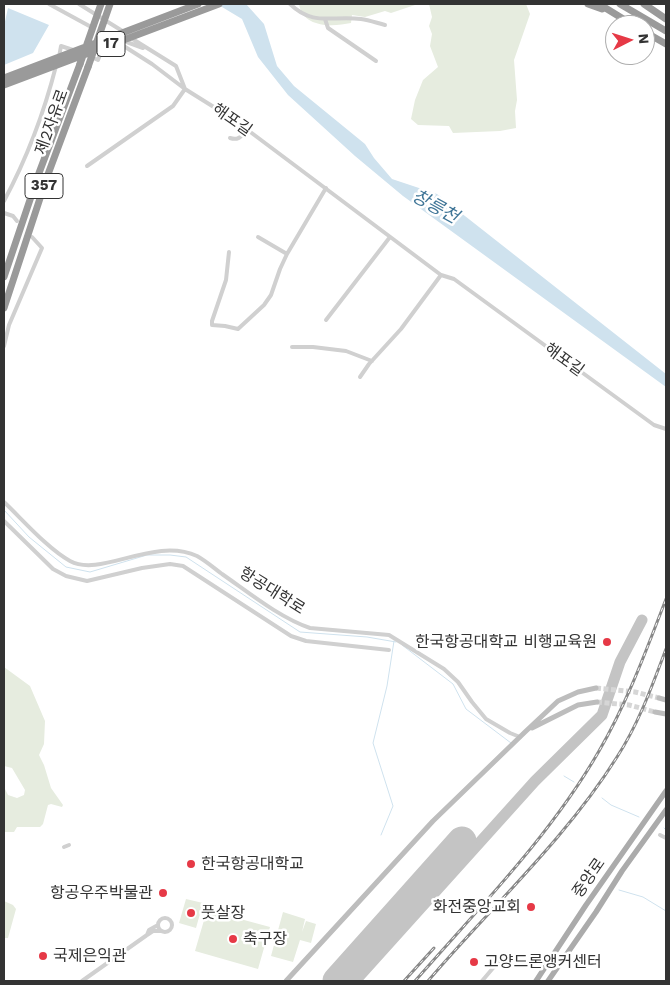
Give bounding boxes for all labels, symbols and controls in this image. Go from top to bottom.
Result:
north arrow [605,15,655,65]
road number: 17 [97,32,125,56]
text: N [636,33,652,45]
street label: 제2자유로 [31,87,73,157]
street label: 해포길 [208,99,256,141]
road number: 357 [25,174,63,198]
water label: 창릉천 [408,186,462,228]
street label: 해포길 [540,339,588,381]
street label: 항공대학로 [236,563,308,619]
place label: 한국항공대학교 비행교육원 [415,632,597,652]
marker: 한국항공대학교 비행교육원 [601,636,613,648]
place label: 한국항공대학교 [201,854,304,874]
street label: 중앙로 [568,854,610,902]
marker: 한국항공대학교 [185,858,197,870]
place label: 항공우주박물관 [50,883,153,903]
marker: 항공우주박물관 [157,887,169,899]
place label: 화전중앙교회 [433,897,521,917]
marker: 화전중앙교회 [525,901,537,913]
place label: 풋살장 [201,903,245,923]
marker: 풋살장 [185,907,197,919]
place label: 축구장 [243,929,287,949]
marker: 축구장 [227,933,239,945]
place label: 국제은익관 [53,946,127,966]
marker: 국제은익관 [37,950,49,962]
place label: 고양드론앵커센터 [484,952,602,972]
marker: 고양드론앵커센터 [468,956,480,968]

